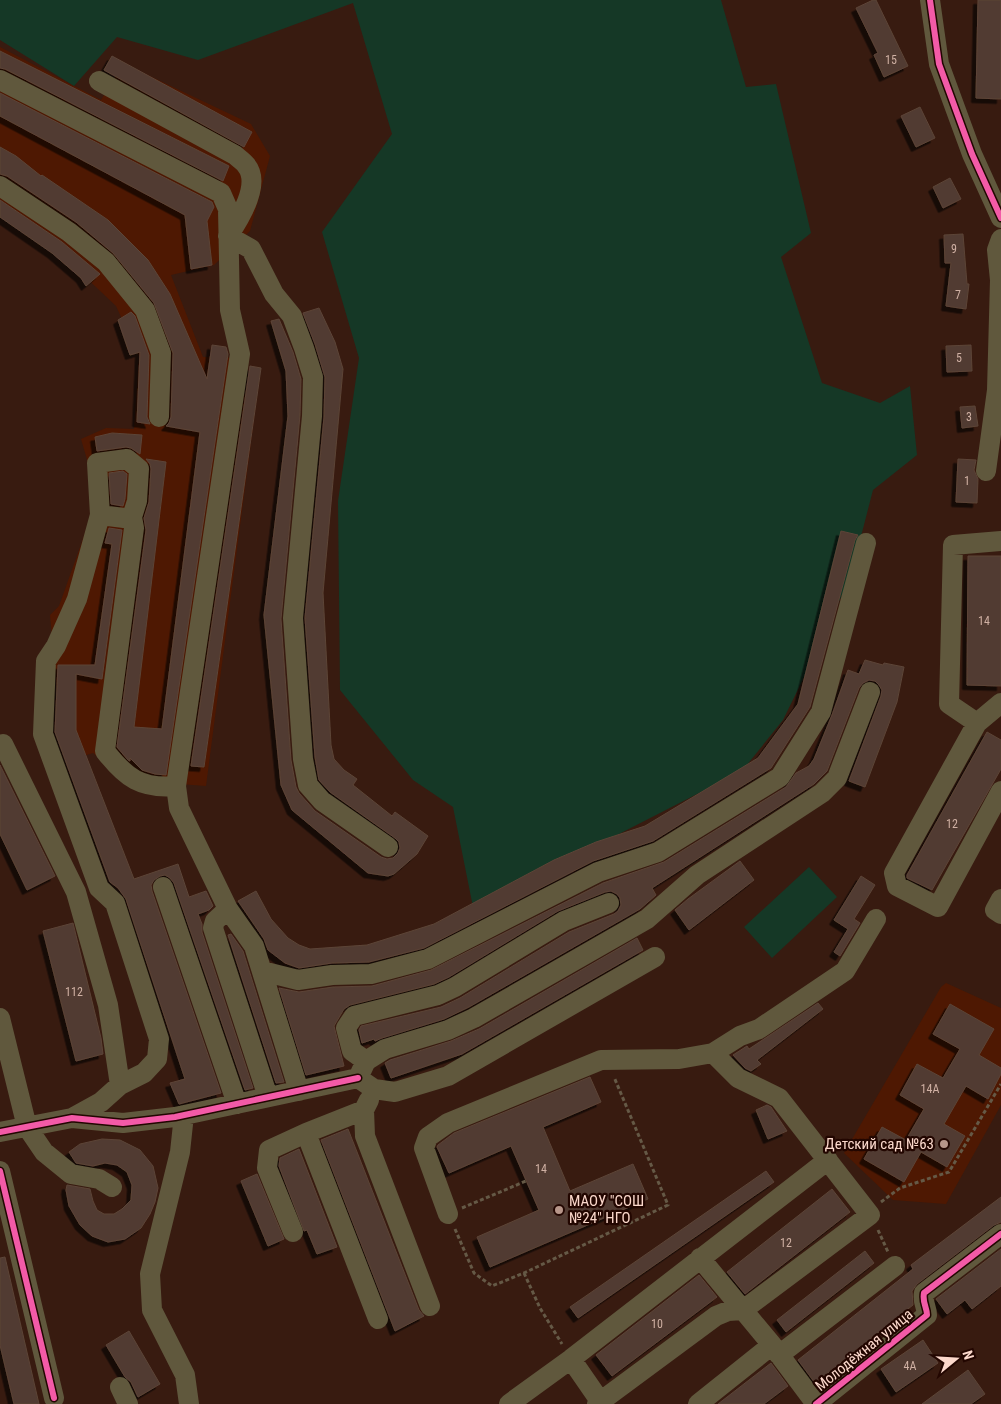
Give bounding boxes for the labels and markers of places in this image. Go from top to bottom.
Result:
place label: Детский сад №63 [825,1135,934,1153]
marker: Детский сад №63 [938,1138,950,1150]
place label: МАОУ "СОШ №24" НГО [569,1192,644,1227]
marker: МАОУ "СОШ №24" НГО [553,1204,565,1216]

